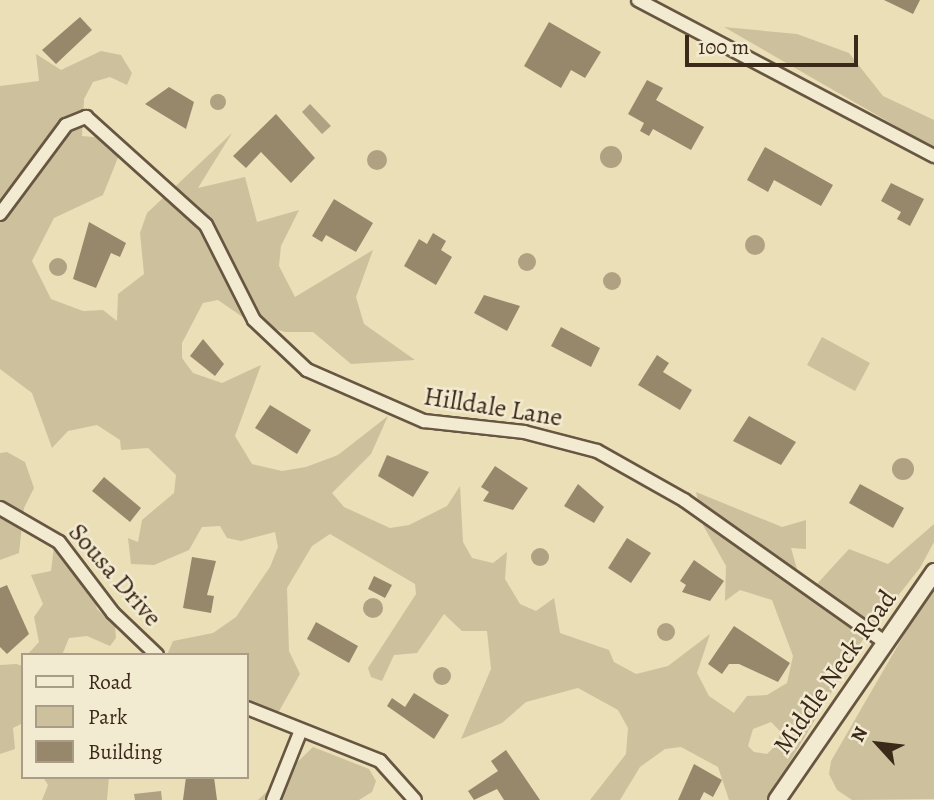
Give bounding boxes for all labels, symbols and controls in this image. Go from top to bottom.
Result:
scale bar [689,21,862,65]
text: 100 m [698,33,749,61]
street label: Hilldale Lane [422,381,564,433]
street label: Sousa Drive [62,517,168,633]
street label: Middle Neck Road [767,584,903,760]
legend [21,653,248,779]
text: Road [88,668,132,696]
text: Park [88,703,127,731]
north arrow [843,709,913,779]
text: Building [88,738,162,766]

